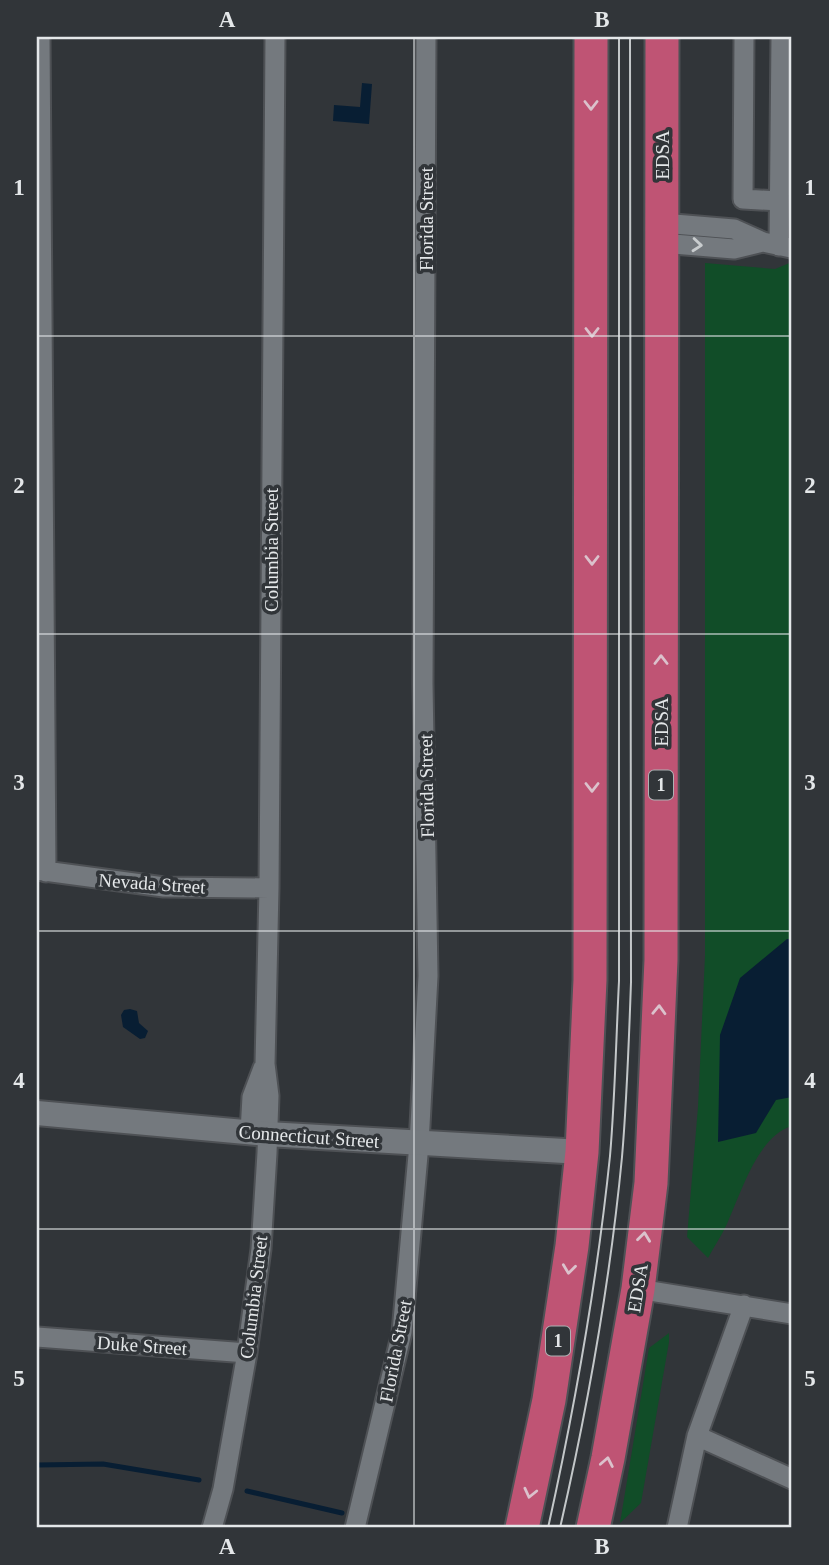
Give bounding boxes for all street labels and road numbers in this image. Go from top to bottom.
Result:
street label: EDSA [652,130,673,180]
street label: Florida Street [416,166,437,271]
street label: Columbia Street [261,487,282,612]
street label: EDSA [651,697,672,747]
street label: Florida Street [415,733,438,838]
road number: 1 [649,770,673,800]
street label: Nevada Street [98,869,207,898]
street label: Connecticut Street [238,1121,381,1152]
street label: Columbia Street [236,1234,272,1360]
street label: EDSA [623,1262,652,1314]
street label: Florida Street [375,1297,416,1404]
road number: 1 [546,1326,570,1356]
street label: Duke Street [96,1332,188,1359]

